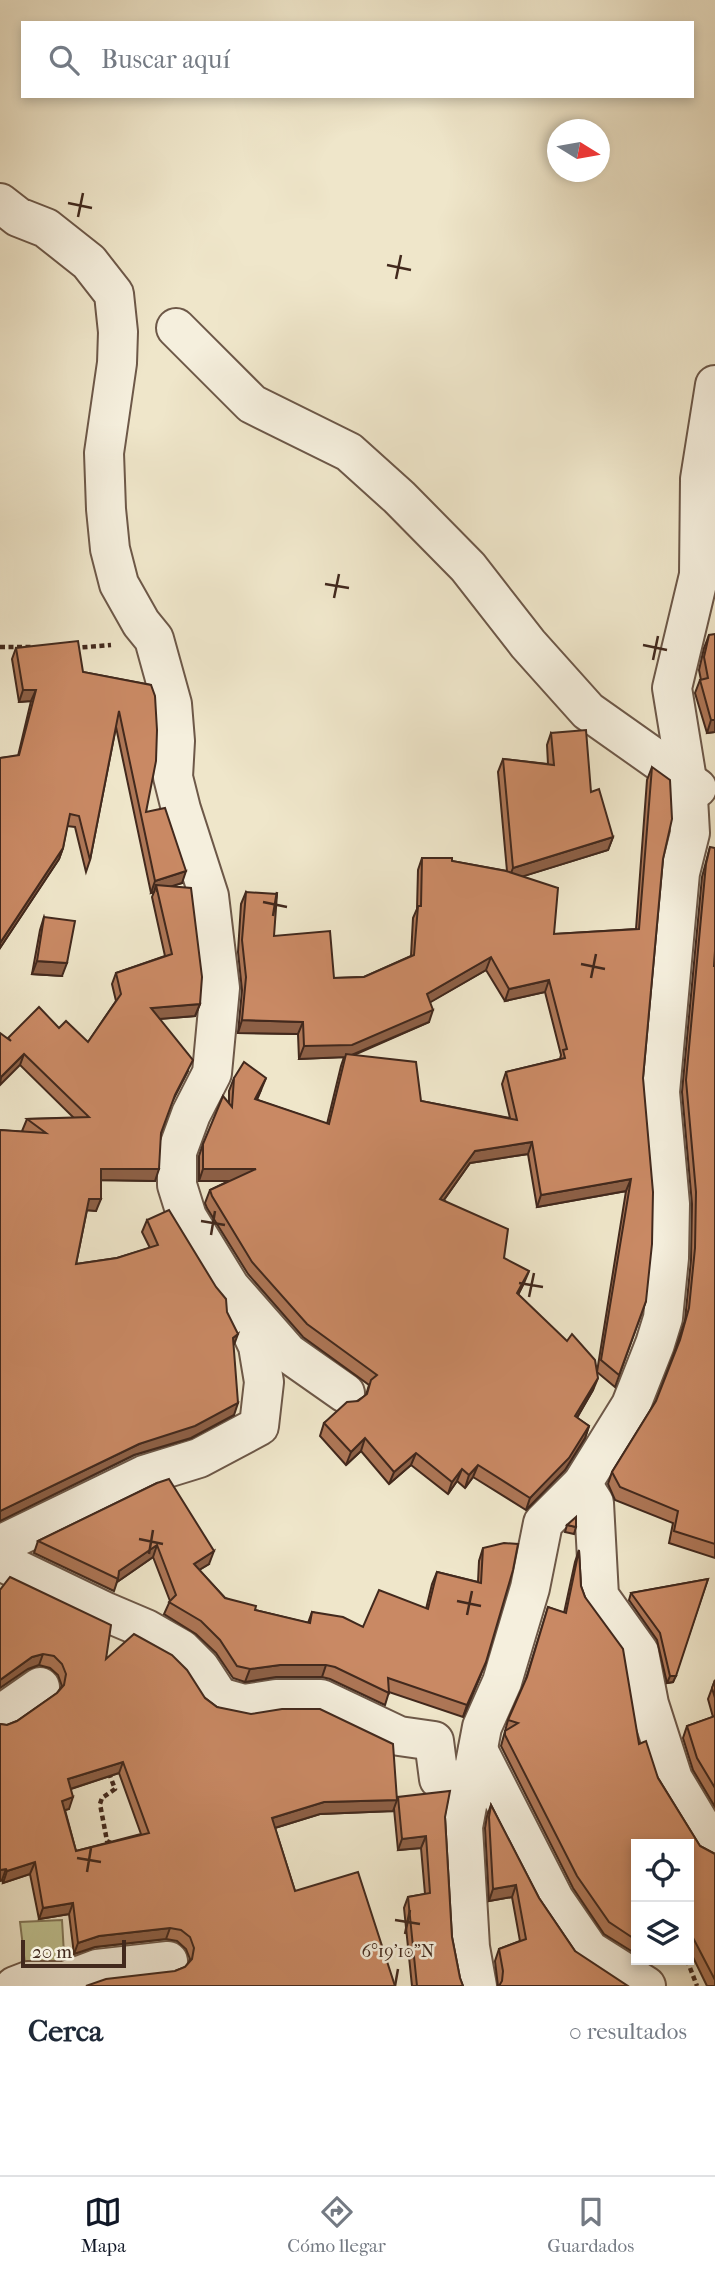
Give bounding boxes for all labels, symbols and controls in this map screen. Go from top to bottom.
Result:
search box [21,21,694,98]
icon: search [45,41,83,79]
text: Buscar aquí [101,44,230,75]
north arrow [547,119,610,182]
map controls [631,1839,694,1965]
button: locate [631,1839,694,1902]
button: layers [631,1902,694,1965]
scale bar [21,1937,126,1969]
text: 20 m [32,1941,72,1963]
text: 6°19'10"N [362,1941,435,1962]
text: Cerca [28,2014,103,2049]
text: 0 resultados [569,2018,687,2045]
tab: Mapa [81,2193,126,2257]
tab: Cómo llegar [287,2193,386,2257]
tab: Guardados [547,2193,634,2257]

